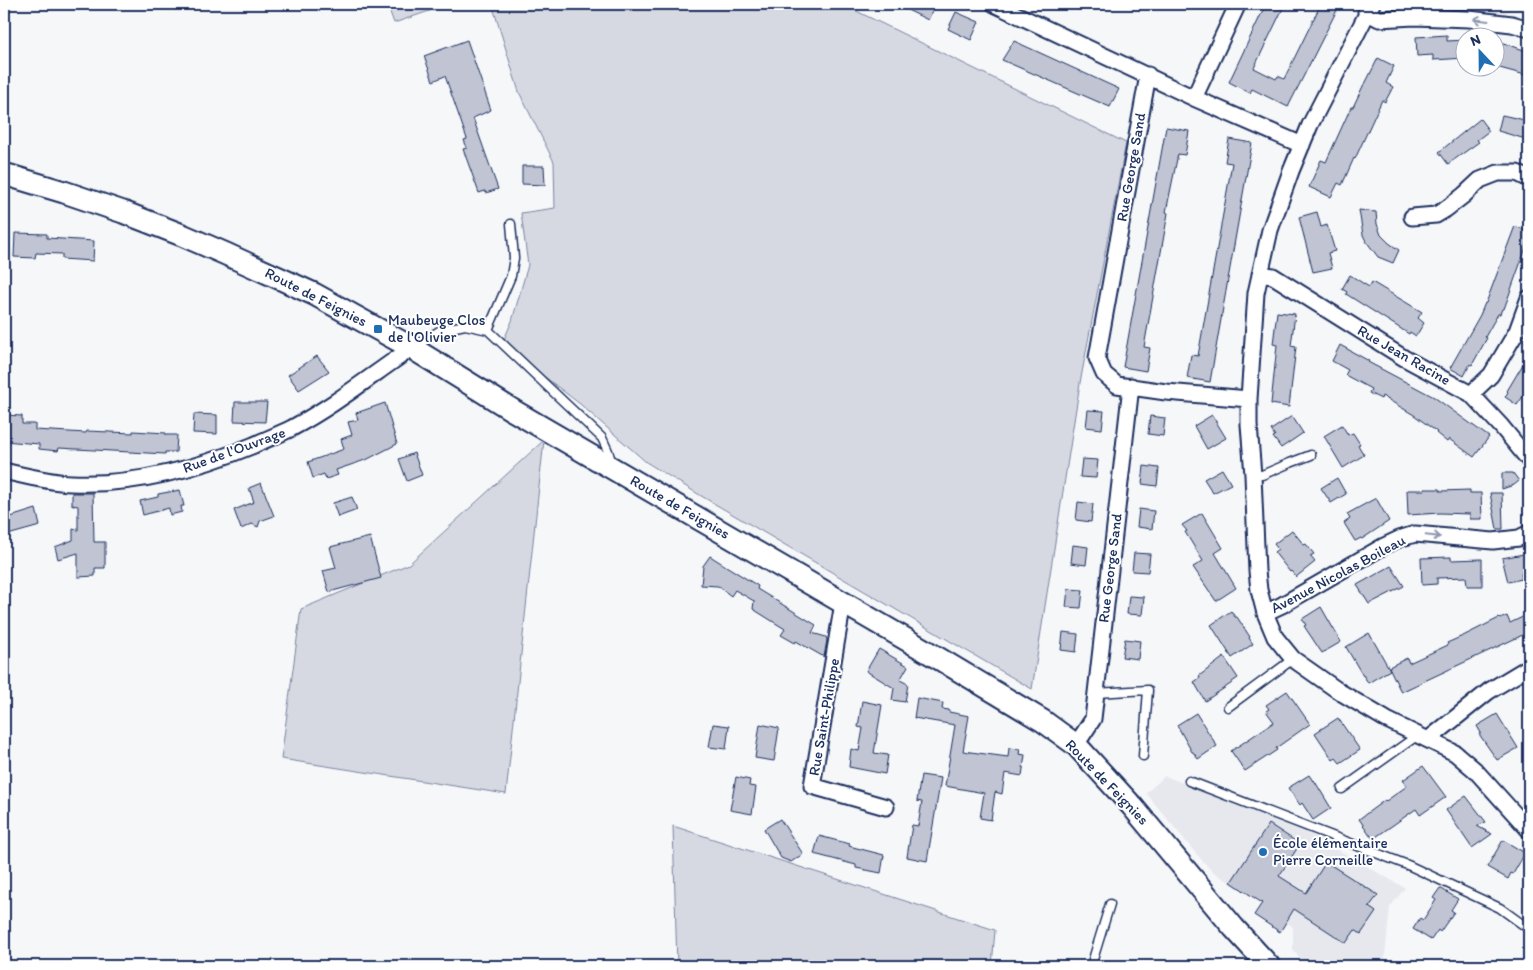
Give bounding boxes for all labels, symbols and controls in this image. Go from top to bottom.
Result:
one-way arrow [1474,15,1490,25]
north arrow [1456,28,1506,78]
text: N [1468,31,1483,50]
street label: Rue George Sand [1113,110,1150,223]
street label: Route de Feignies [262,264,370,331]
place label: Maubeuge Clos de l'Olivier [388,311,486,346]
street label: Rue Jean Racine [1354,321,1454,389]
marker: Maubeuge Clos de l'Olivier [372,323,384,335]
street label: Rue de l'Ouvrage [180,423,288,477]
street label: Route de Feignies [627,471,733,543]
street label: Rue George Sand [1094,512,1126,624]
street label: Avenue Nicolas Boileau [1268,531,1408,617]
one-way arrow [1425,531,1441,540]
street label: Rue Saint-Philippe [805,657,843,777]
street label: Route de Feignies [1062,735,1153,829]
place label: École élémentaire Pierre Corneille [1273,834,1388,869]
marker: École élémentaire Pierre Corneille [1257,846,1269,858]

